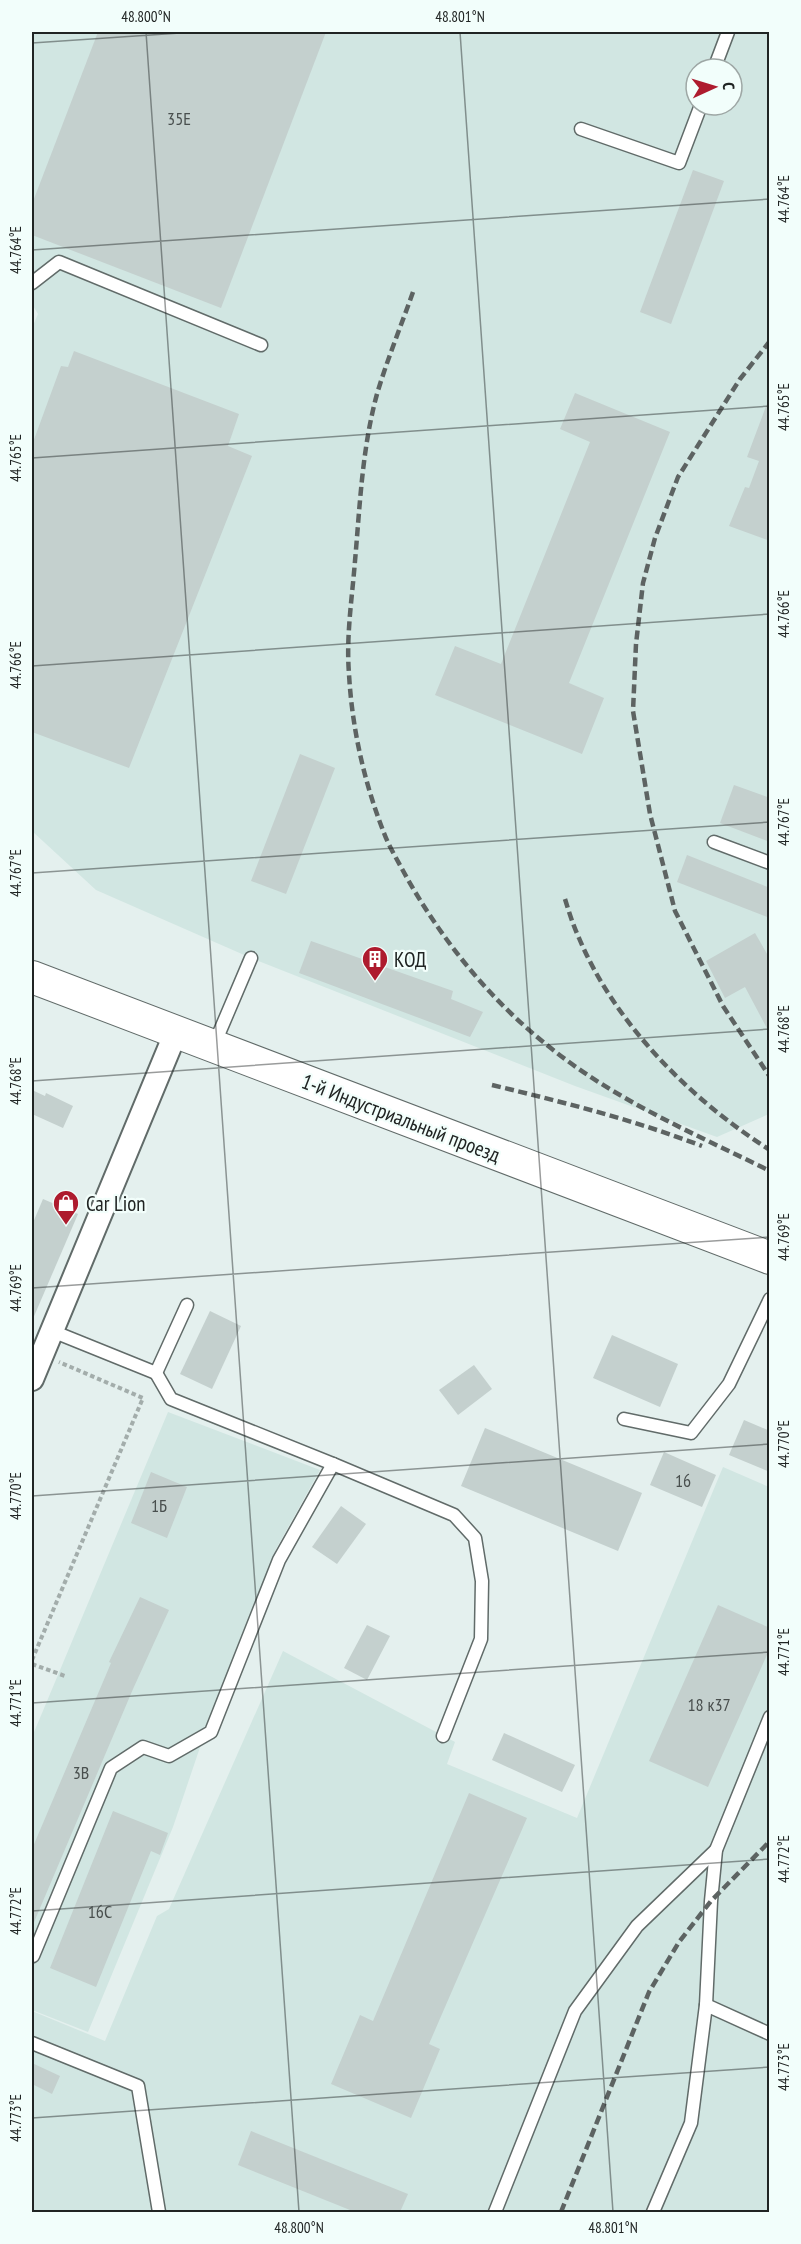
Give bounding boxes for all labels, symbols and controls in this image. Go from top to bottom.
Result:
text: 48.800°N [121,7,171,26]
text: 48.801°N [435,7,485,26]
north arrow [684,57,744,117]
text: С [719,82,739,91]
house number: 35Е [167,107,191,130]
text: 44.764°E [774,175,793,223]
text: 44.764°E [6,226,25,274]
text: 44.765°E [774,383,793,431]
text: 44.765°E [6,434,25,482]
text: 44.766°E [774,590,793,638]
text: 44.766°E [6,641,25,689]
text: 44.767°E [774,798,793,846]
text: 44.767°E [6,849,25,897]
building icon: КОД [360,944,390,982]
place label: КОД [394,946,426,973]
text: 44.768°E [774,1005,793,1053]
text: 44.768°E [6,1057,25,1105]
street label: 1-й Индустриальный проезд [298,1068,504,1168]
shop icon: Car Lion [51,1188,81,1226]
place label: Car Lion [86,1190,146,1217]
text: 44.769°E [774,1213,793,1261]
text: 44.769°E [6,1264,25,1312]
text: 44.770°E [774,1420,793,1468]
house number: 16 [675,1469,691,1492]
text: 44.770°E [6,1472,25,1520]
house number: 1Б [151,1494,167,1517]
text: 44.771°E [774,1628,793,1676]
text: 44.771°E [6,1679,25,1727]
house number: 18 к37 [687,1693,731,1716]
house number: 3В [73,1761,89,1784]
text: 44.772°E [774,1835,793,1883]
text: 44.772°E [6,1887,25,1935]
house number: 16С [88,1900,112,1923]
text: 44.773°E [774,2043,793,2091]
text: 44.773°E [6,2094,25,2142]
text: 48.800°N [274,2218,324,2237]
text: 48.801°N [588,2218,638,2237]

